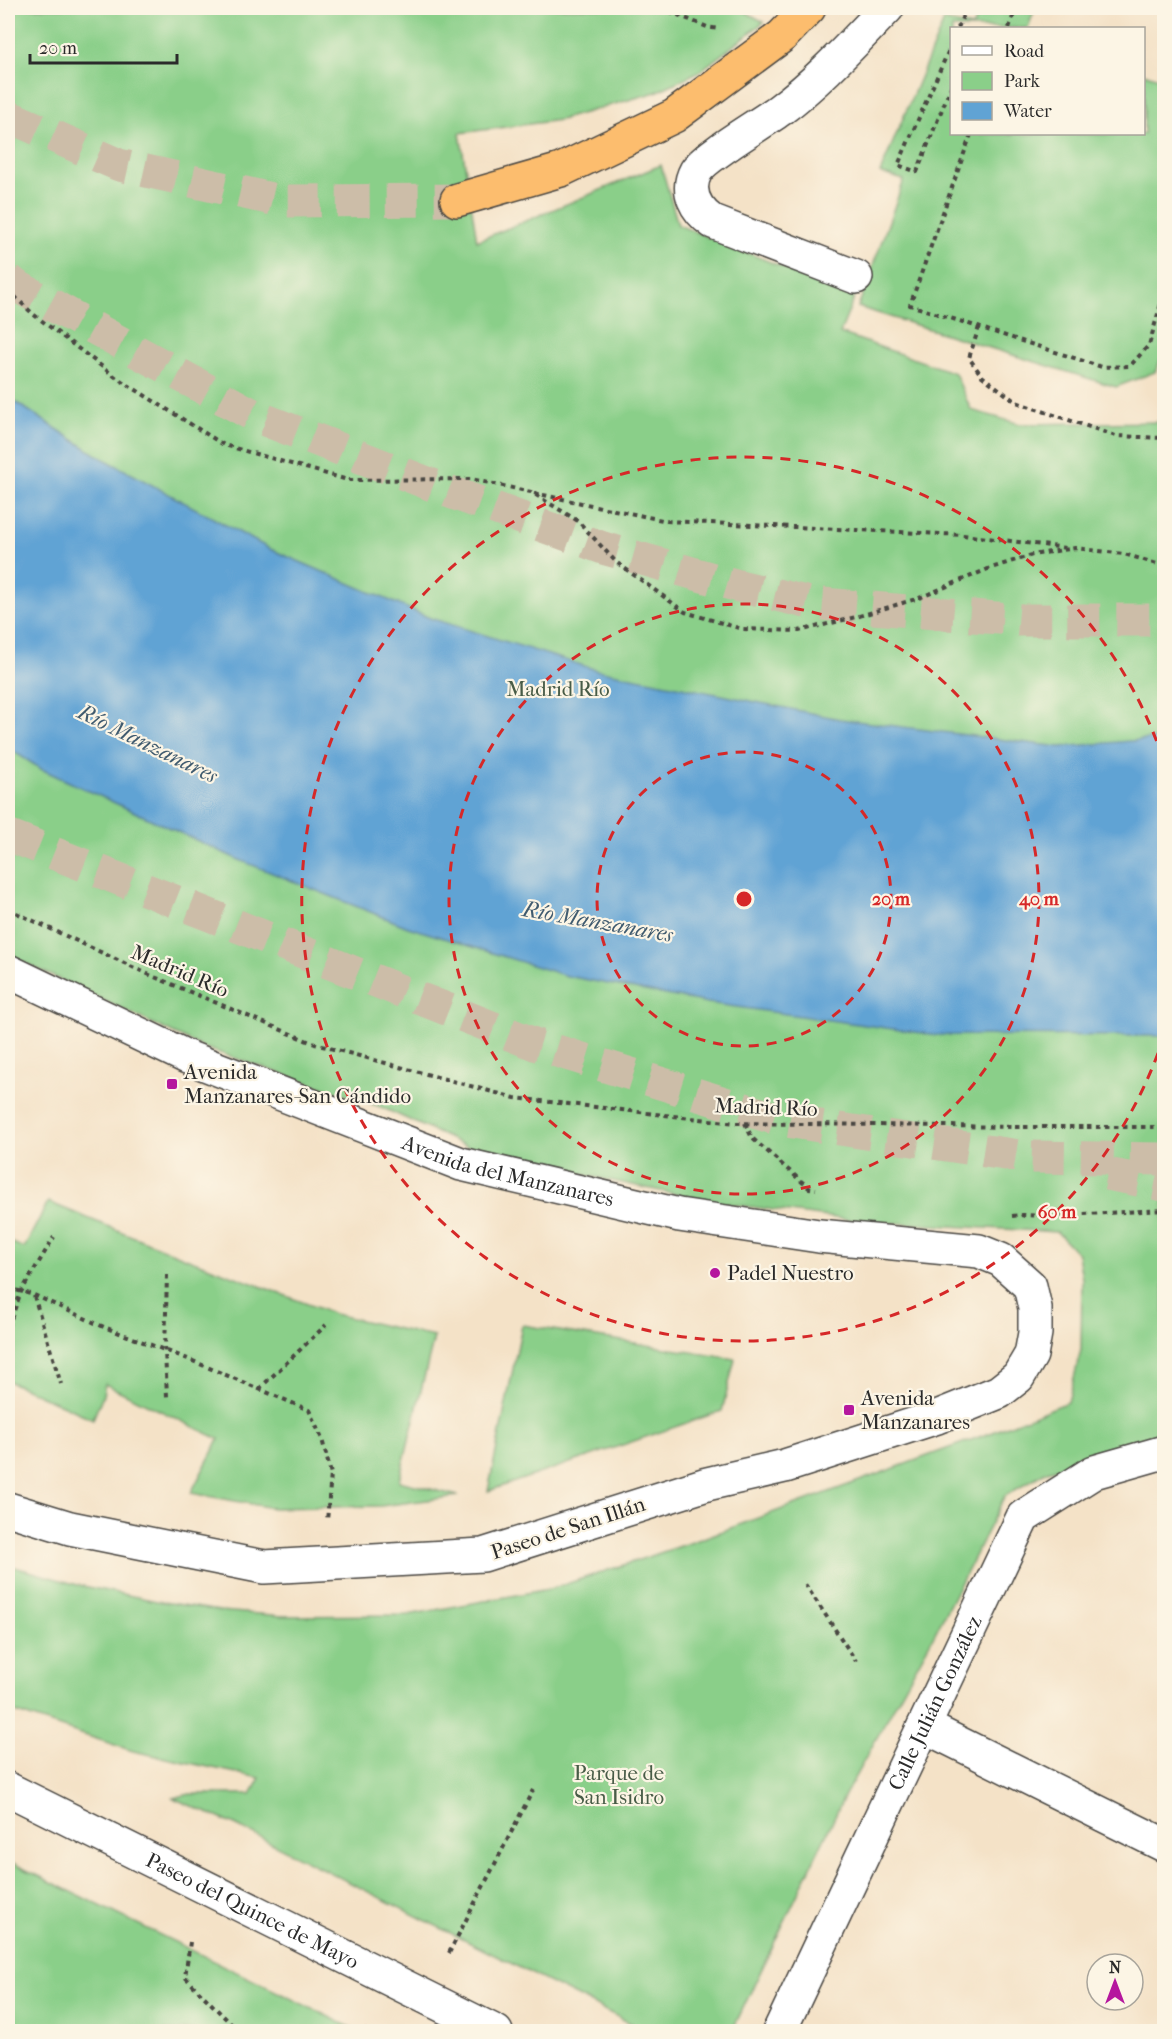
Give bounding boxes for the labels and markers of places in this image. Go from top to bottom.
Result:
centre of rings [734,889,754,909]
place label: Avenida Manzanares-San Cándido [183,1060,411,1108]
marker: Avenida Manzanares-San Cándido [165,1077,179,1091]
place label: Padel Nuestro [727,1261,854,1285]
marker: Padel Nuestro [708,1266,722,1280]
place label: Avenida Manzanares [860,1386,970,1434]
marker: Avenida Manzanares [842,1403,856,1417]

